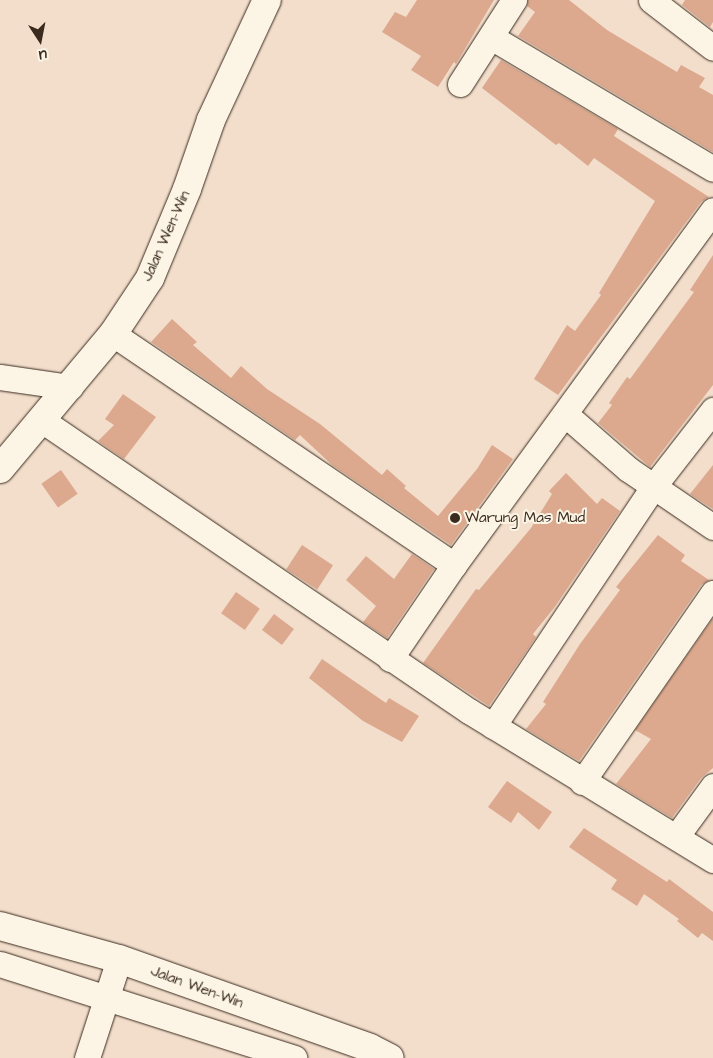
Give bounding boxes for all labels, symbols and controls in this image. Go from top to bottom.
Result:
north arrow [15,15,65,65]
text: U [37,44,49,65]
street label: Jalan Wen-Win [138,188,194,284]
place label: Warung Mas Mud [465,509,585,527]
marker: Warung Mas Mud [449,512,461,524]
street label: Jalan Wen-Win [148,962,246,1012]

